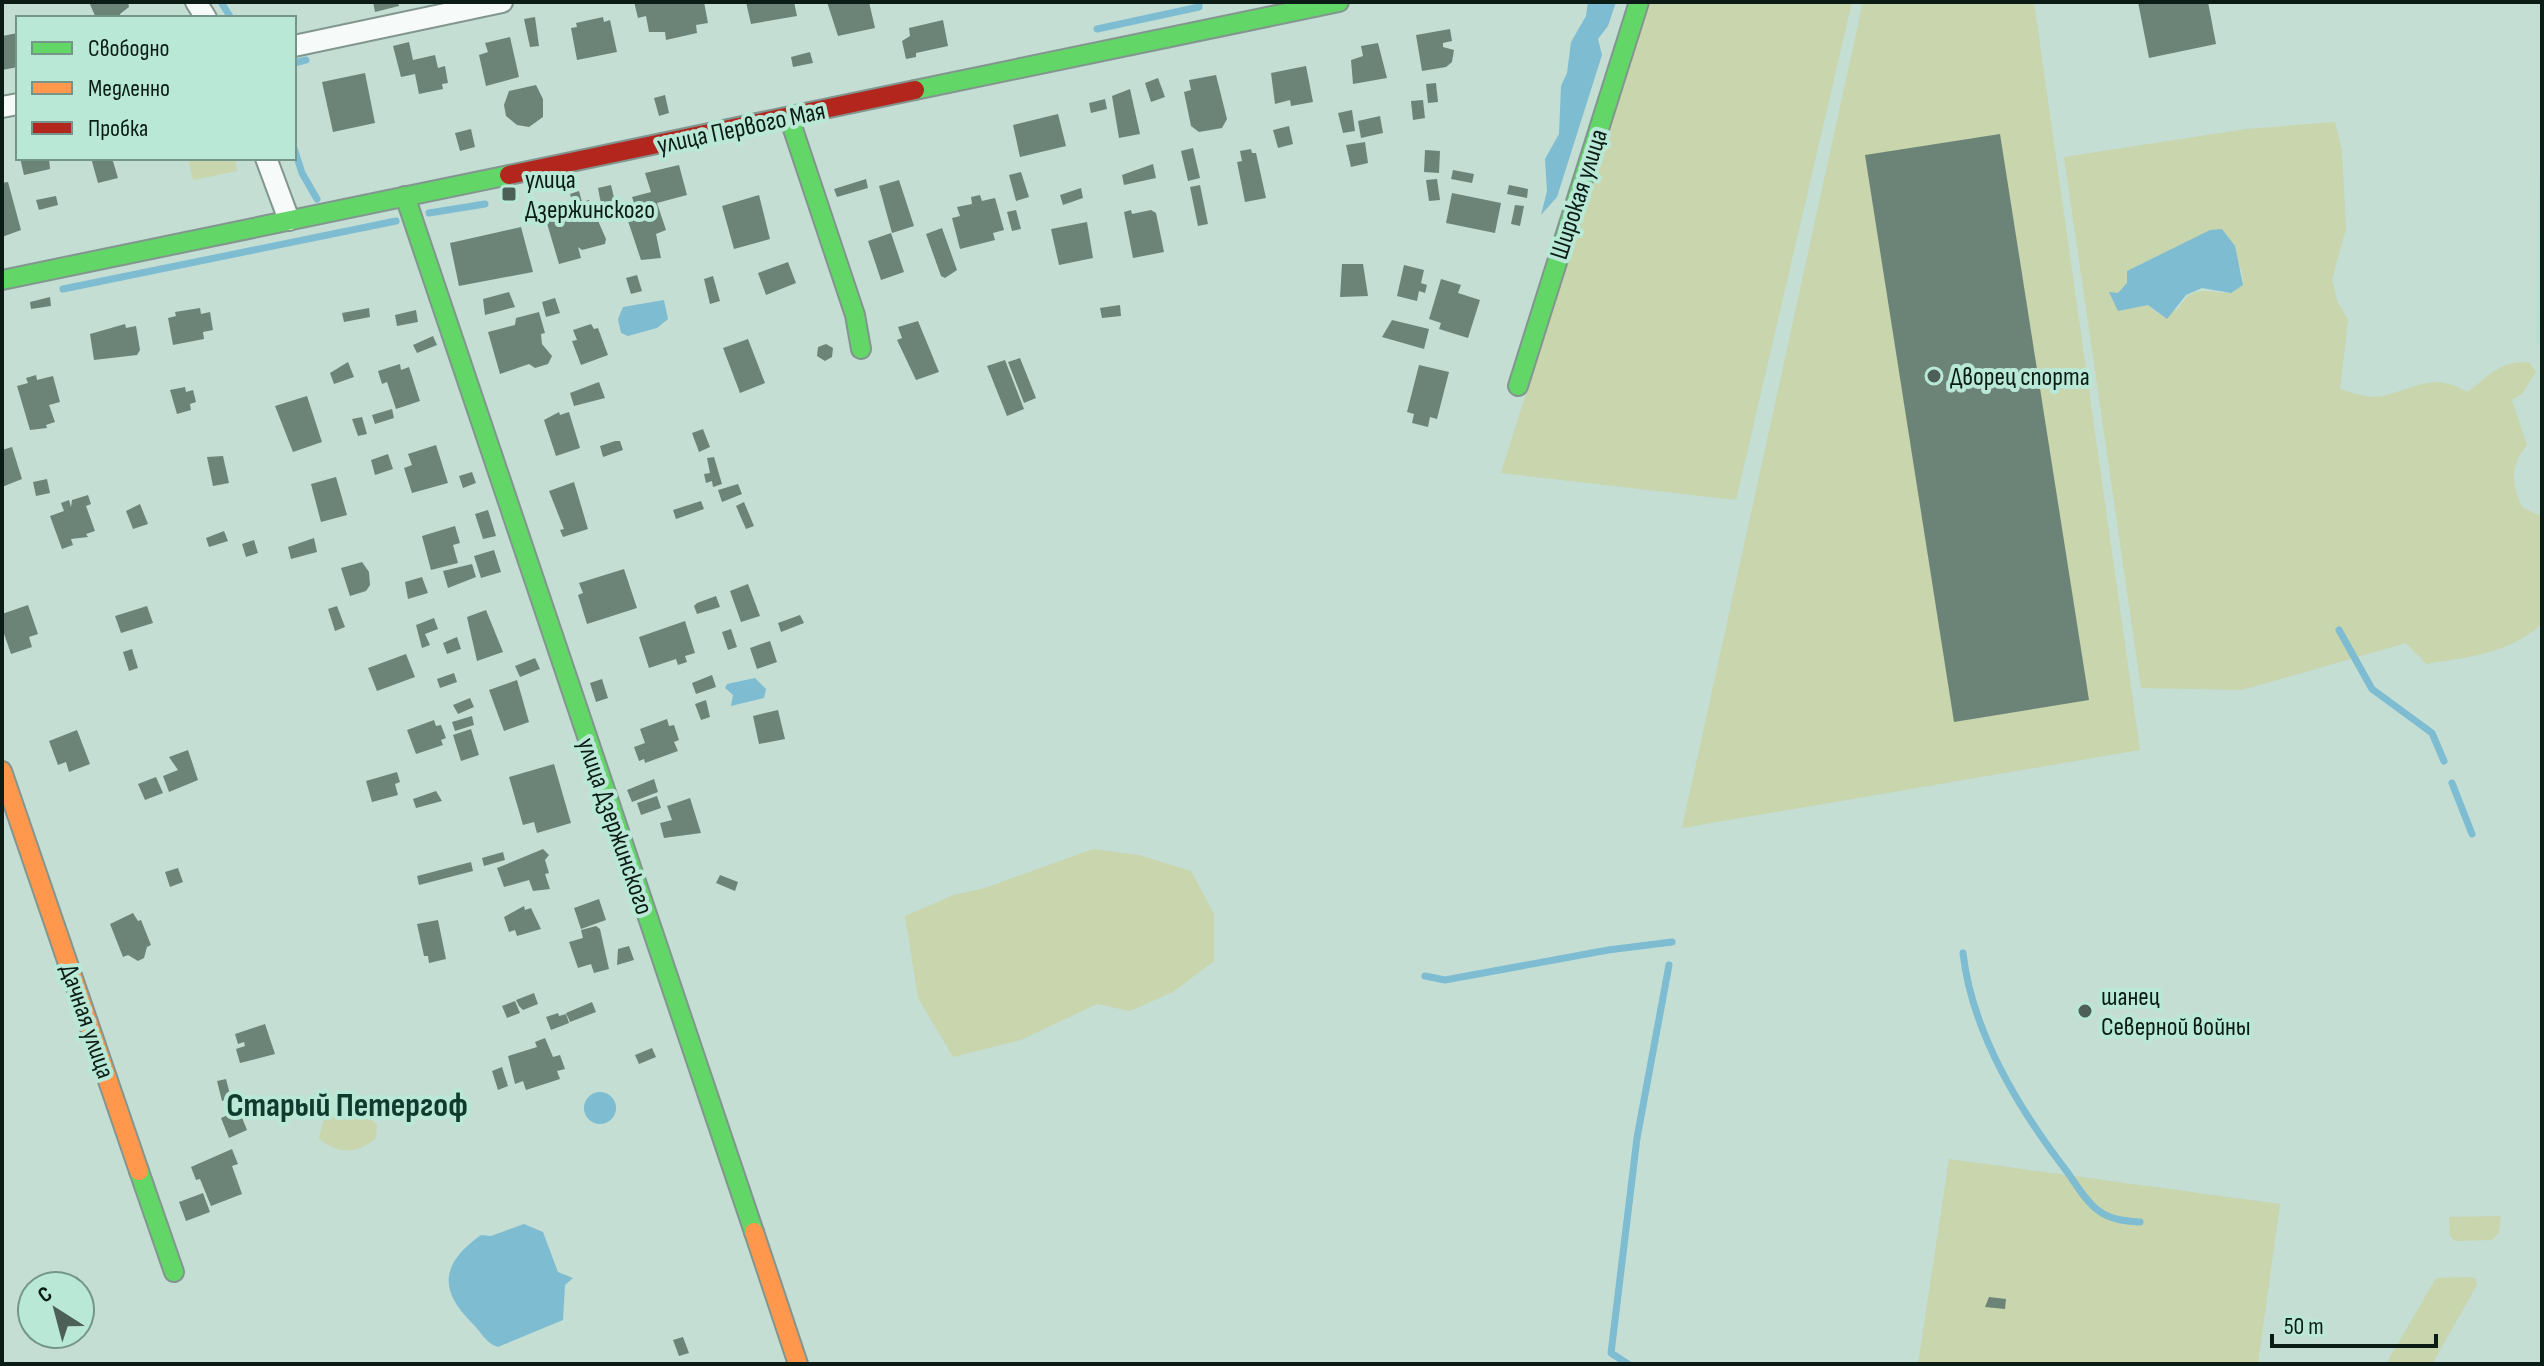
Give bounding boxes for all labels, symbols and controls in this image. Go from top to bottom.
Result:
legend [16,16,296,160]
text: Свободно [88,34,169,63]
text: Медленно [88,74,170,103]
street label: улица Первого Мая [654,96,828,161]
text: Пробка [88,114,148,143]
street label: Широкая улица [1544,125,1615,263]
place label: улица Дзержинского [525,165,655,226]
marker: улица Дзержинского [500,185,518,203]
place label: Дворец спорта [1950,362,2090,393]
marker: Дворец спорта [1925,367,1943,385]
street label: улица Дзержинского [570,734,659,919]
street label: Дачная улица [53,960,121,1083]
place label: шанец Северной войны [2101,982,2251,1043]
marker: шанец Северной войны [2076,1002,2094,1020]
district label: Старый Петергоф [226,1085,468,1126]
north arrow [16,1270,96,1350]
text: С [33,1281,58,1309]
scale bar [2272,1298,2436,1348]
text: 50 m [2284,1312,2324,1341]

